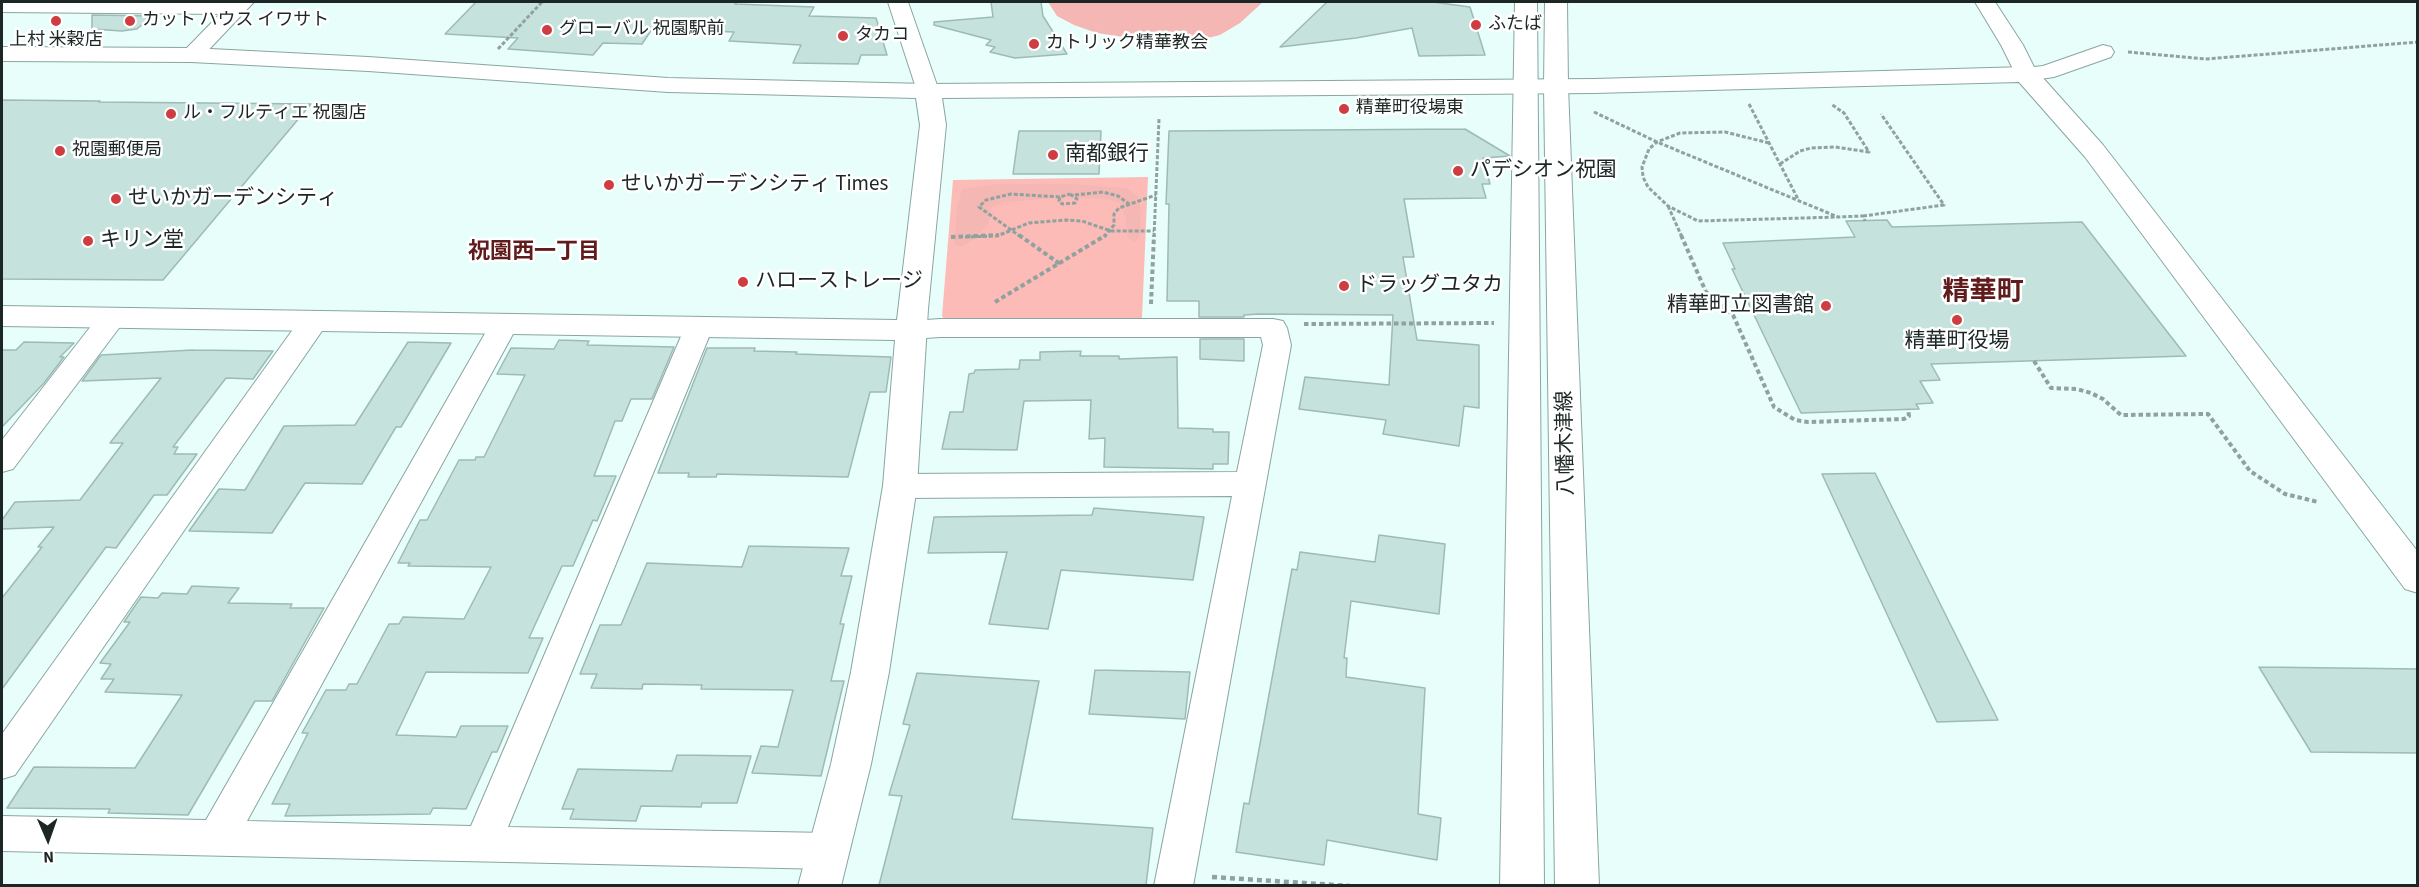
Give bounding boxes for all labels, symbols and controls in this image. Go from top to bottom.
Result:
place label: カット ハウス イワサト [142,10,329,32]
marker: 上村 米穀店 [49,14,63,28]
marker: カット ハウス イワサト [123,14,137,28]
place label: ふたば [1488,14,1542,36]
marker: ふたば [1469,18,1483,32]
place label: グローバル 祝園駅前 [559,19,725,41]
marker: グローバル 祝園駅前 [540,23,554,37]
place label: タカコ [855,25,909,47]
marker: タカコ [836,29,850,43]
place label: 上村 米穀店 [9,30,103,52]
place label: カトリック精華教会 [1046,33,1208,55]
marker: カトリック精華教会 [1027,37,1041,51]
place label: 精華町役場東 [1356,98,1464,120]
marker: 精華町役場東 [1337,102,1351,116]
place label: ル・フルティエ 祝園店 [183,103,367,125]
marker: ル・フルティエ 祝園店 [164,107,178,121]
place label: 祝園郵便局 [72,140,162,162]
place label: 南都銀行 [1065,142,1149,168]
marker: 祝園郵便局 [53,144,67,158]
marker: 南都銀行 [1046,148,1060,162]
place label: パデシオン祝園 [1470,158,1617,184]
marker: パデシオン祝園 [1451,164,1465,178]
place label: せいかガーデンシティ Times [621,172,888,198]
marker: せいかガーデンシティ Times [602,178,616,192]
place label: せいかガーデンシティ [128,186,338,212]
marker: せいかガーデンシティ [109,192,123,206]
place label: キリン堂 [100,228,184,254]
marker: キリン堂 [81,234,95,248]
district label: 祝園西一丁目 [468,240,600,266]
place label: ハローストレージ [755,269,923,295]
place label: ドラッグユタカ [1356,273,1503,299]
marker: ハローストレージ [736,275,750,289]
district label: 精華町 [1943,278,2023,310]
marker: ドラッグユタカ [1337,279,1351,293]
place label: 精華町立図書館 [1667,293,1814,319]
marker: 精華町立図書館 [1819,299,1833,313]
marker: 精華町役場 [1950,313,1964,327]
place label: 精華町役場 [1905,329,2009,355]
street label: 八幡木津線 [1553,390,1581,496]
north arrow [18,809,78,869]
text: N [43,846,54,868]

